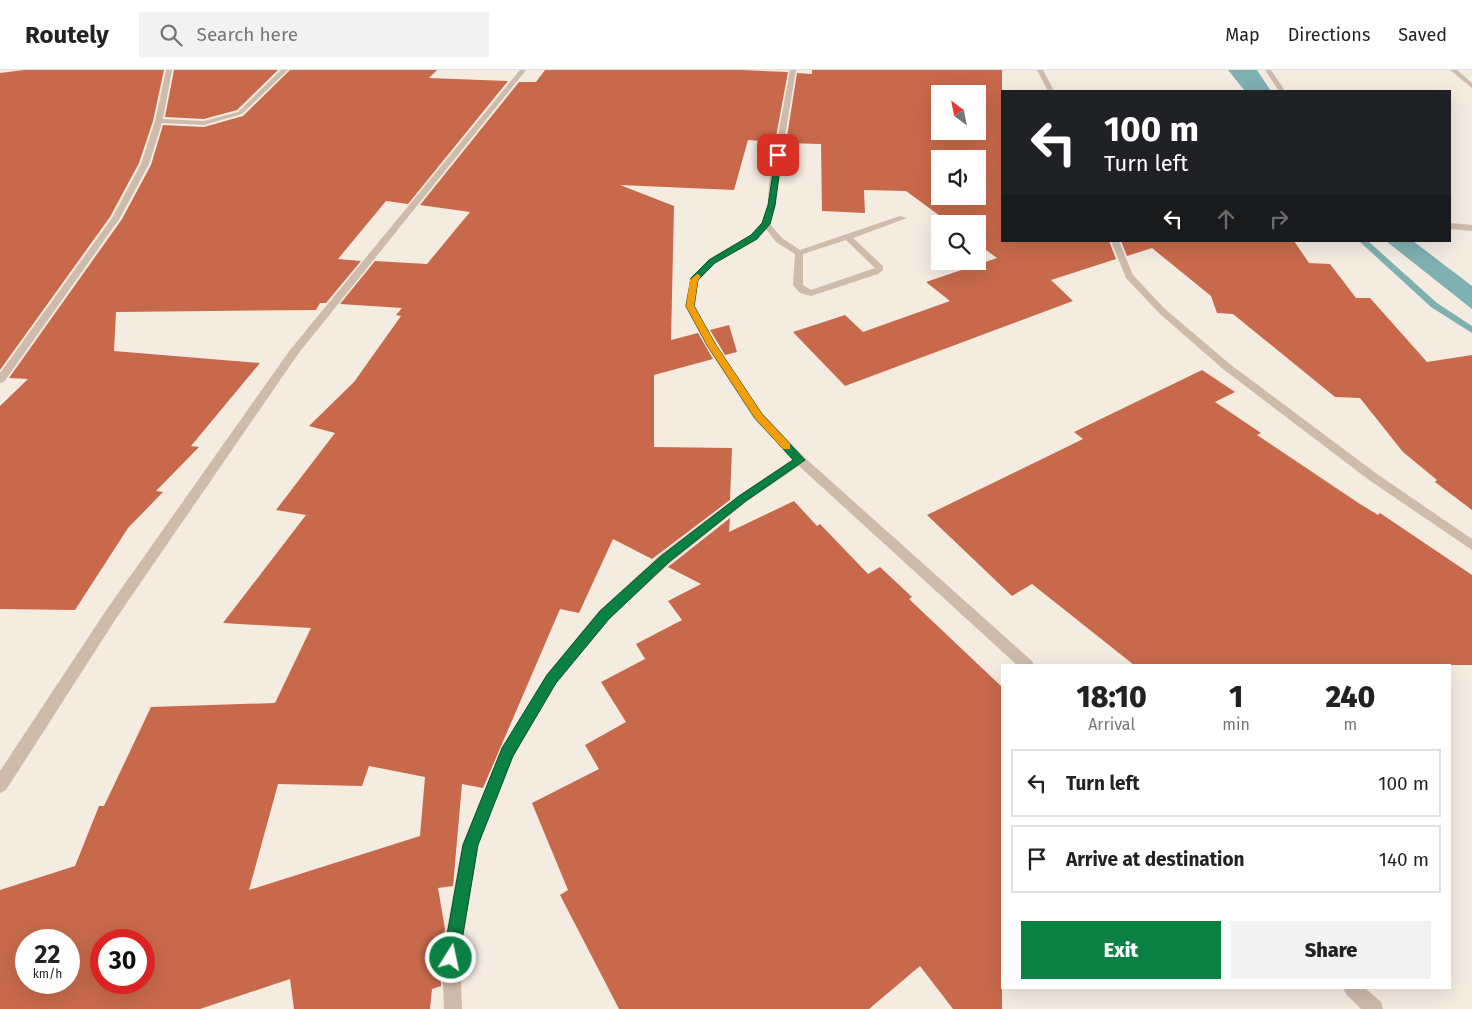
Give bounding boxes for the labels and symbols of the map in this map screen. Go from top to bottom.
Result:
north arrow [931,85,986,140]
pin [757,134,799,176]
speed limit sign: 30 [90,929,155,994]
position arrow [424,931,476,983]

